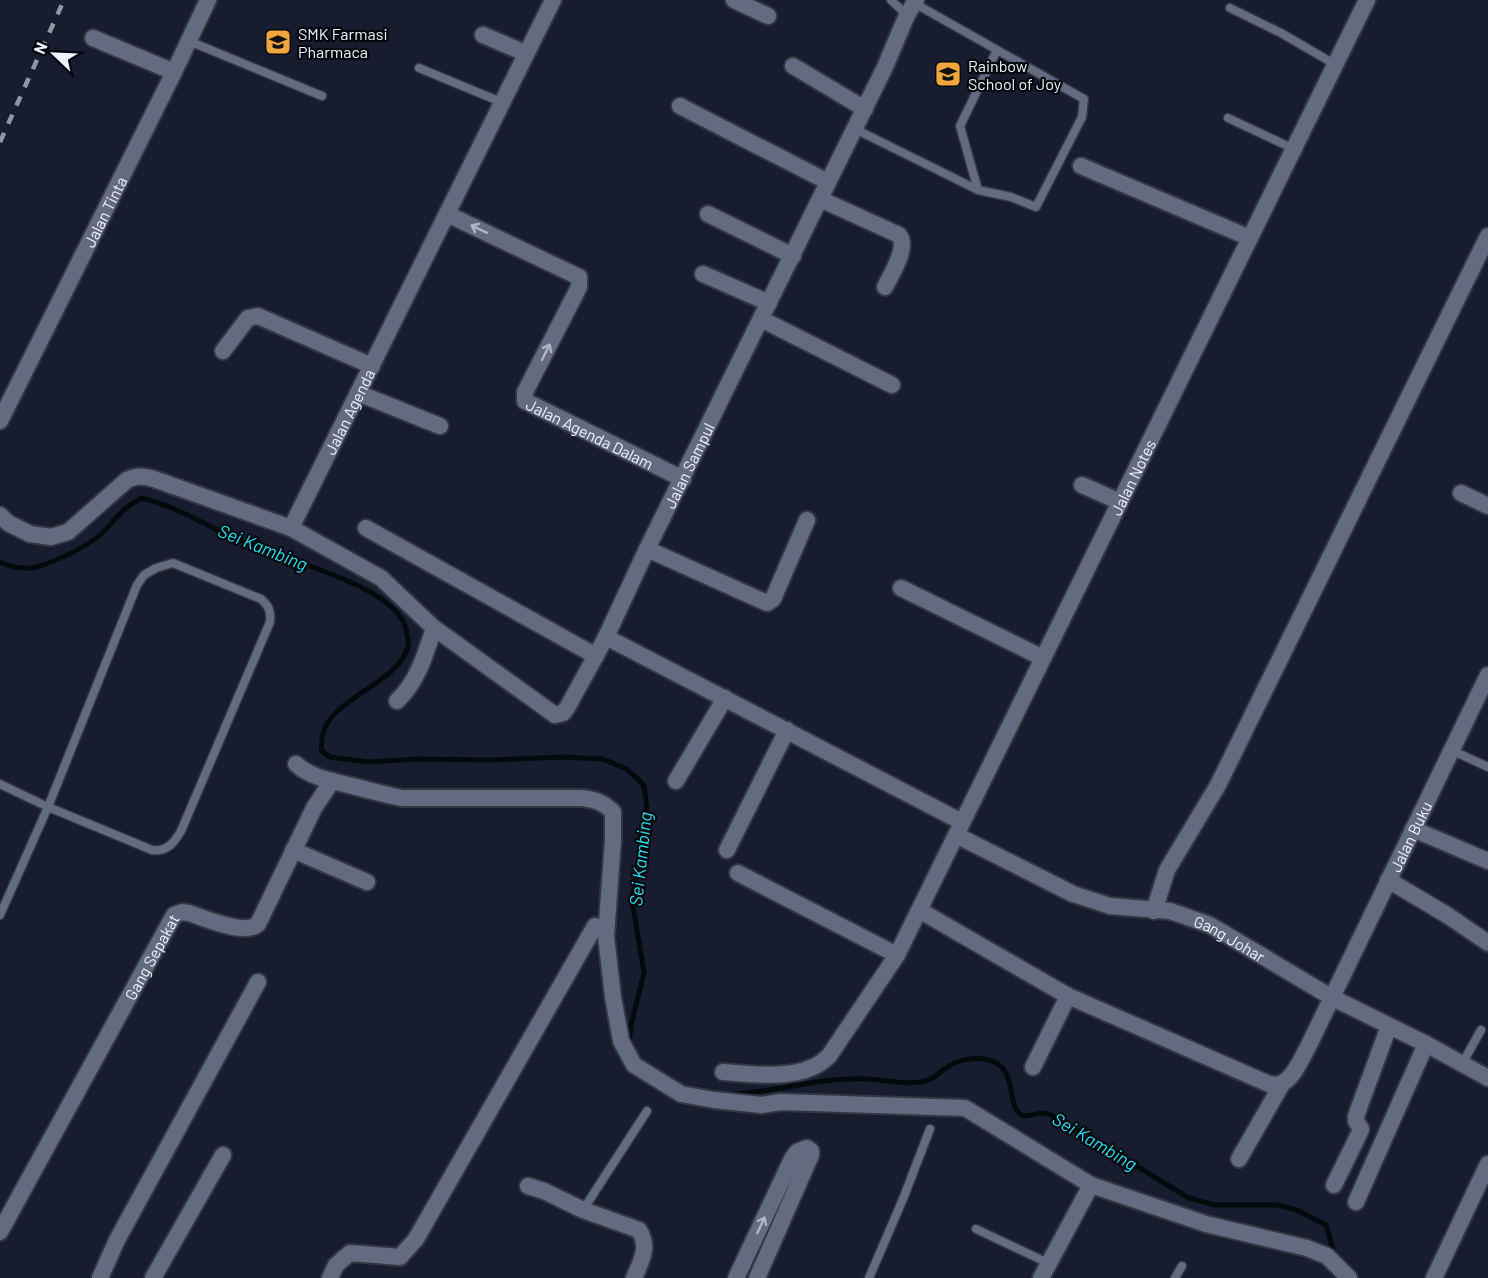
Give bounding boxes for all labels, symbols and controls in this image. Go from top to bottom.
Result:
north arrow [24,24,84,84]
place label: SMK Farmasi Pharmaca [298,24,388,61]
school or university icon: SMK Farmasi Pharmaca [263,27,293,57]
text: N [29,39,51,57]
place label: Rainbow School of Joy [968,56,1062,93]
school or university icon: Rainbow School of Joy [933,59,963,89]
street label: Jalan Tinta [79,173,130,250]
one-way arrow [471,223,489,235]
one-way arrow [540,344,552,362]
street label: Jalan Agenda [320,366,378,457]
street label: Jalan Agenda Dalam [523,394,657,473]
street label: Jalan Sampul [659,419,717,511]
street label: Jalan Notes [1106,436,1159,518]
water label: Sei Kambing [215,519,311,575]
street label: Jalan Buku [1385,798,1435,875]
water label: Sei Kambing [624,811,656,907]
street label: Gang Sepakat [120,911,182,1003]
street label: Gang Johar [1192,911,1269,965]
water label: Sei Kambing [1049,1107,1141,1175]
one-way arrow [755,1217,767,1235]

